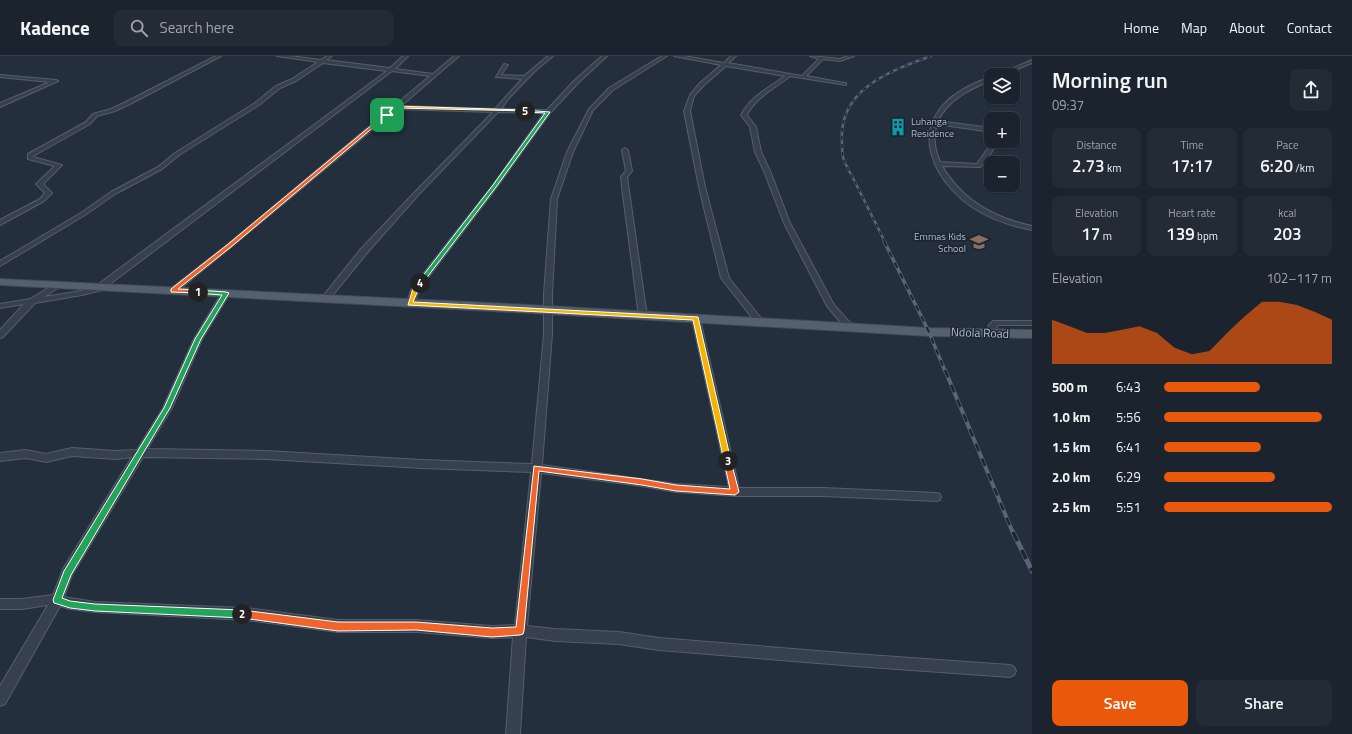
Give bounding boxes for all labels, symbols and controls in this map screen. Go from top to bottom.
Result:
search box [114,10,394,46]
text: Kadence [20,13,90,42]
text: Search here [160,16,234,39]
icon: search [128,17,150,39]
text: Home [1124,17,1159,38]
text: Map [1181,17,1207,38]
text: About [1229,17,1265,38]
text: Contact [1287,17,1332,38]
text: Morning run [1052,63,1168,97]
map controls [984,68,1020,192]
button: layers [984,68,1020,104]
button: share [1290,69,1332,111]
text: 09:37 [1052,95,1084,115]
pin [370,98,404,132]
pin: 5 [515,101,535,121]
text: 5 [522,103,528,119]
icon: arrive [376,104,398,126]
button: + [984,112,1020,148]
place label: Luhanga Residence [911,114,954,141]
building icon: Luhanga Residence [888,117,908,137]
text: Distance [1077,137,1117,153]
text: Time [1181,137,1203,153]
text: Pace [1276,137,1298,153]
text: 2.73 [1072,153,1105,179]
text: 17:17 [1171,153,1213,179]
text: 6:20 [1260,153,1293,179]
button: − [984,156,1020,192]
text: km [1105,160,1121,176]
text: /km [1293,160,1314,176]
text: Elevation [1075,205,1118,221]
text: Heart rate [1168,205,1216,221]
text: kcal [1278,205,1296,221]
text: 17 [1081,221,1100,247]
text: 139 [1166,221,1195,247]
text: 203 [1273,221,1302,247]
text: m [1100,228,1112,244]
text: bpm [1195,228,1218,244]
place label: Emmas Kids School [914,229,966,256]
school or university icon: Emmas Kids School [969,232,989,252]
text: Elevation [1052,268,1103,288]
text: 102–117 m [1266,268,1332,288]
pin: 4 [410,273,430,293]
text: 4 [417,275,423,291]
pin: 1 [188,282,208,302]
text: 1 [195,284,201,300]
street label: Ndola Road [951,322,1009,343]
text: 500 m [1052,377,1088,397]
text: 6:43 [1116,377,1141,397]
text: 1.0 km [1052,407,1090,427]
text: 5:56 [1116,407,1141,427]
text: 1.5 km [1052,437,1090,457]
text: 6:41 [1116,437,1141,457]
pin: 3 [718,451,738,471]
text: 3 [725,453,731,469]
text: 2.0 km [1052,467,1090,487]
text: 6:29 [1116,467,1141,487]
text: 2.5 km [1052,497,1090,517]
text: 5:51 [1116,497,1141,517]
pin: 2 [232,604,252,624]
text: 2 [239,606,245,622]
button: Save [1052,680,1188,726]
button: Share [1196,680,1332,726]

